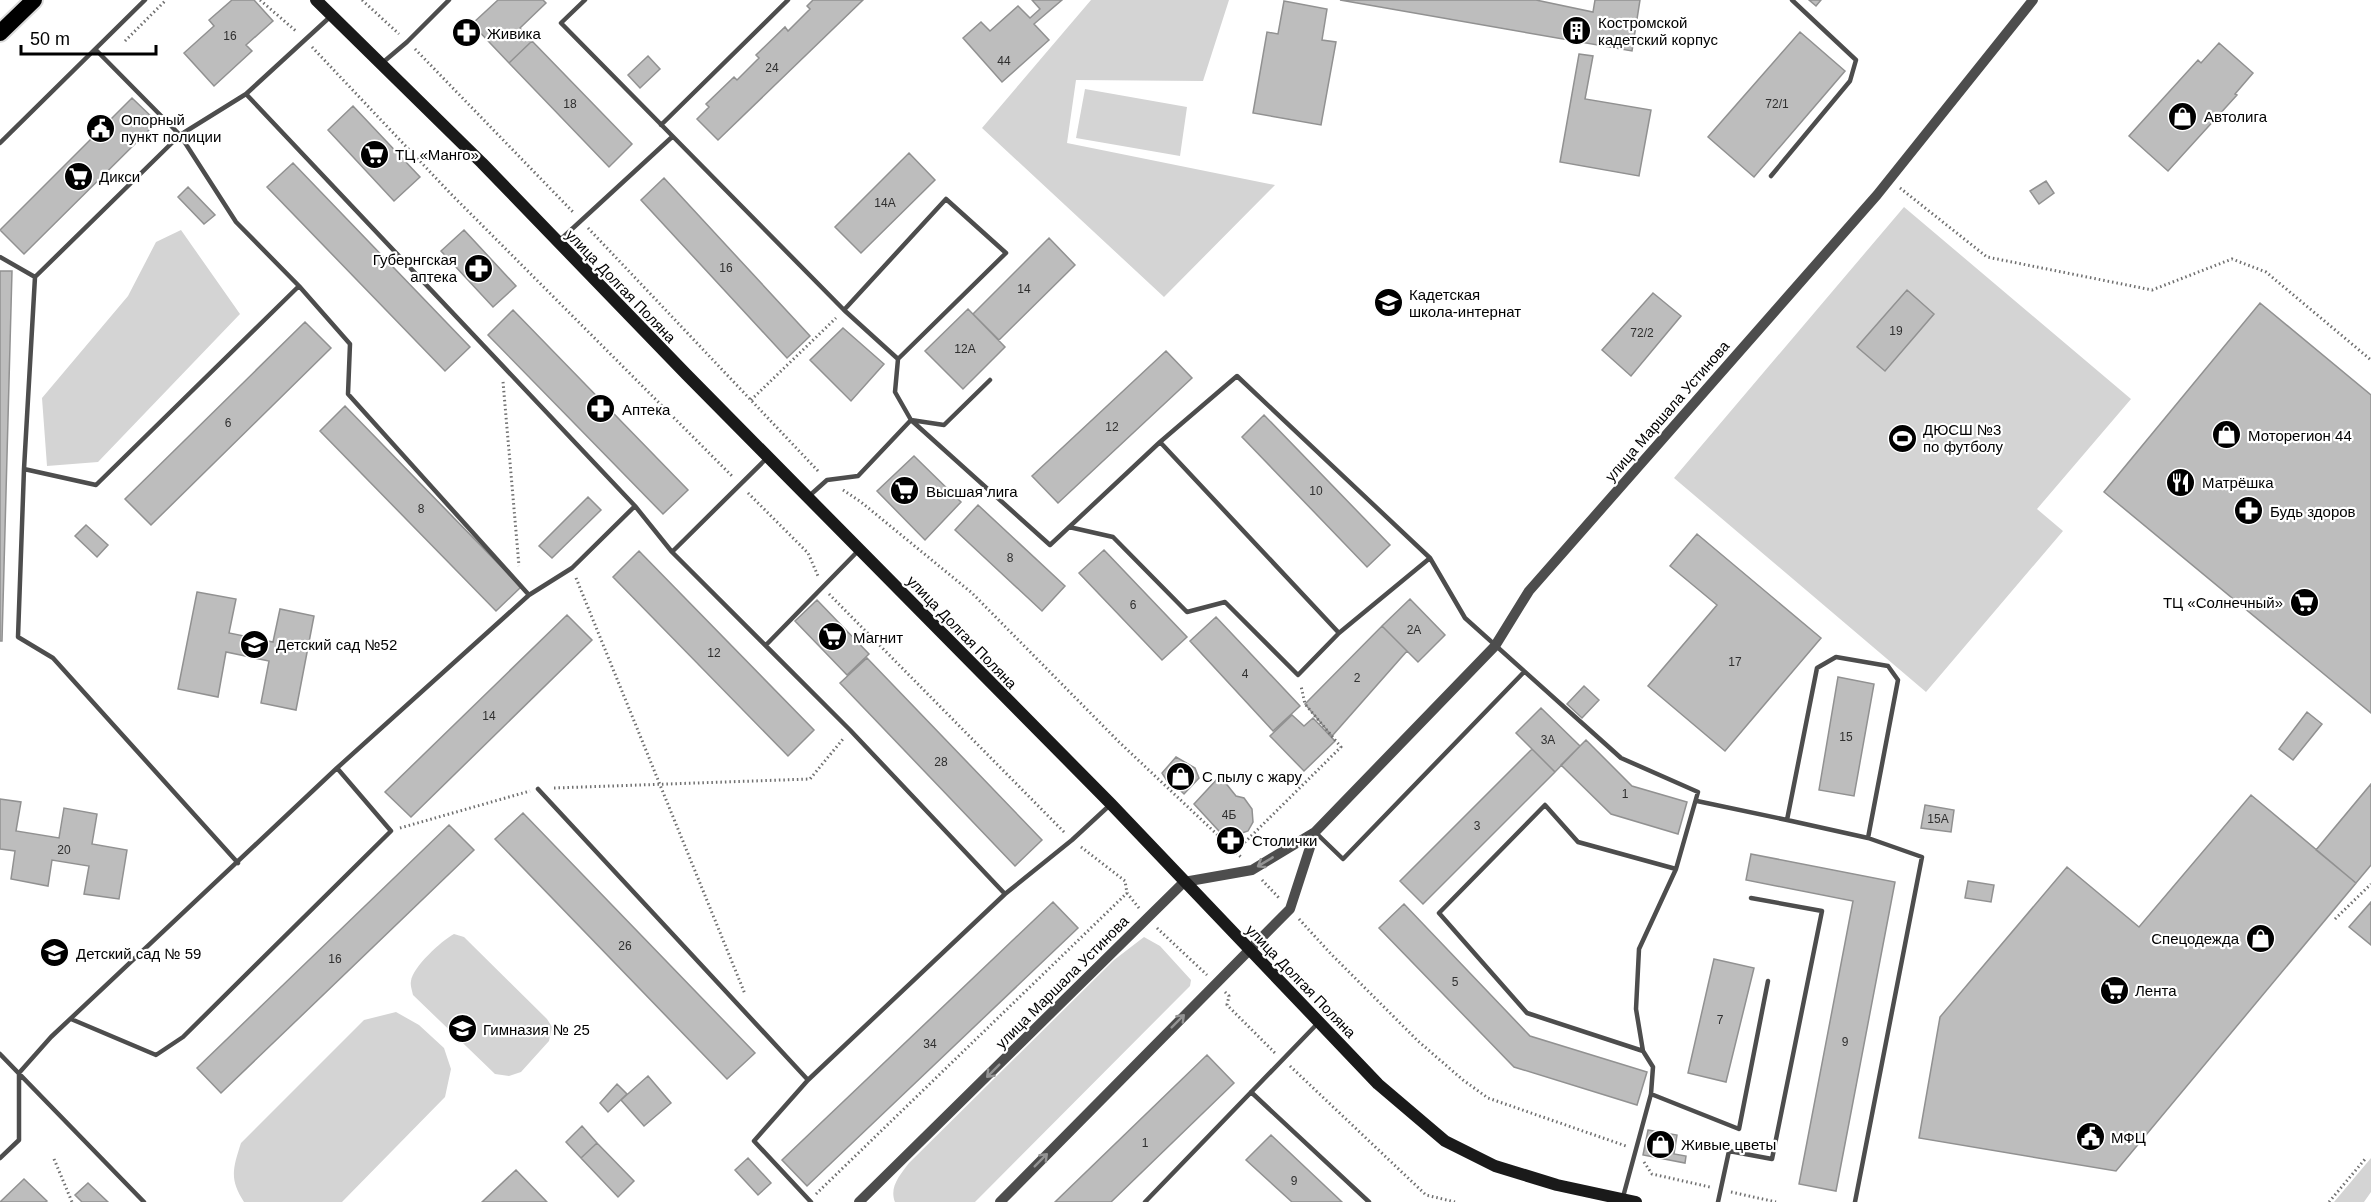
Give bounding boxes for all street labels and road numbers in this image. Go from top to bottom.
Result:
street label: улица Долгая Поляна [563,226,680,347]
street label: улица Маршала Устинова [1601,337,1733,485]
street label: улица Долгая Поляна [904,572,1021,693]
street label: улица Маршала Устинова [992,912,1132,1052]
street label: улица Долгая Поляна [1243,921,1360,1042]

